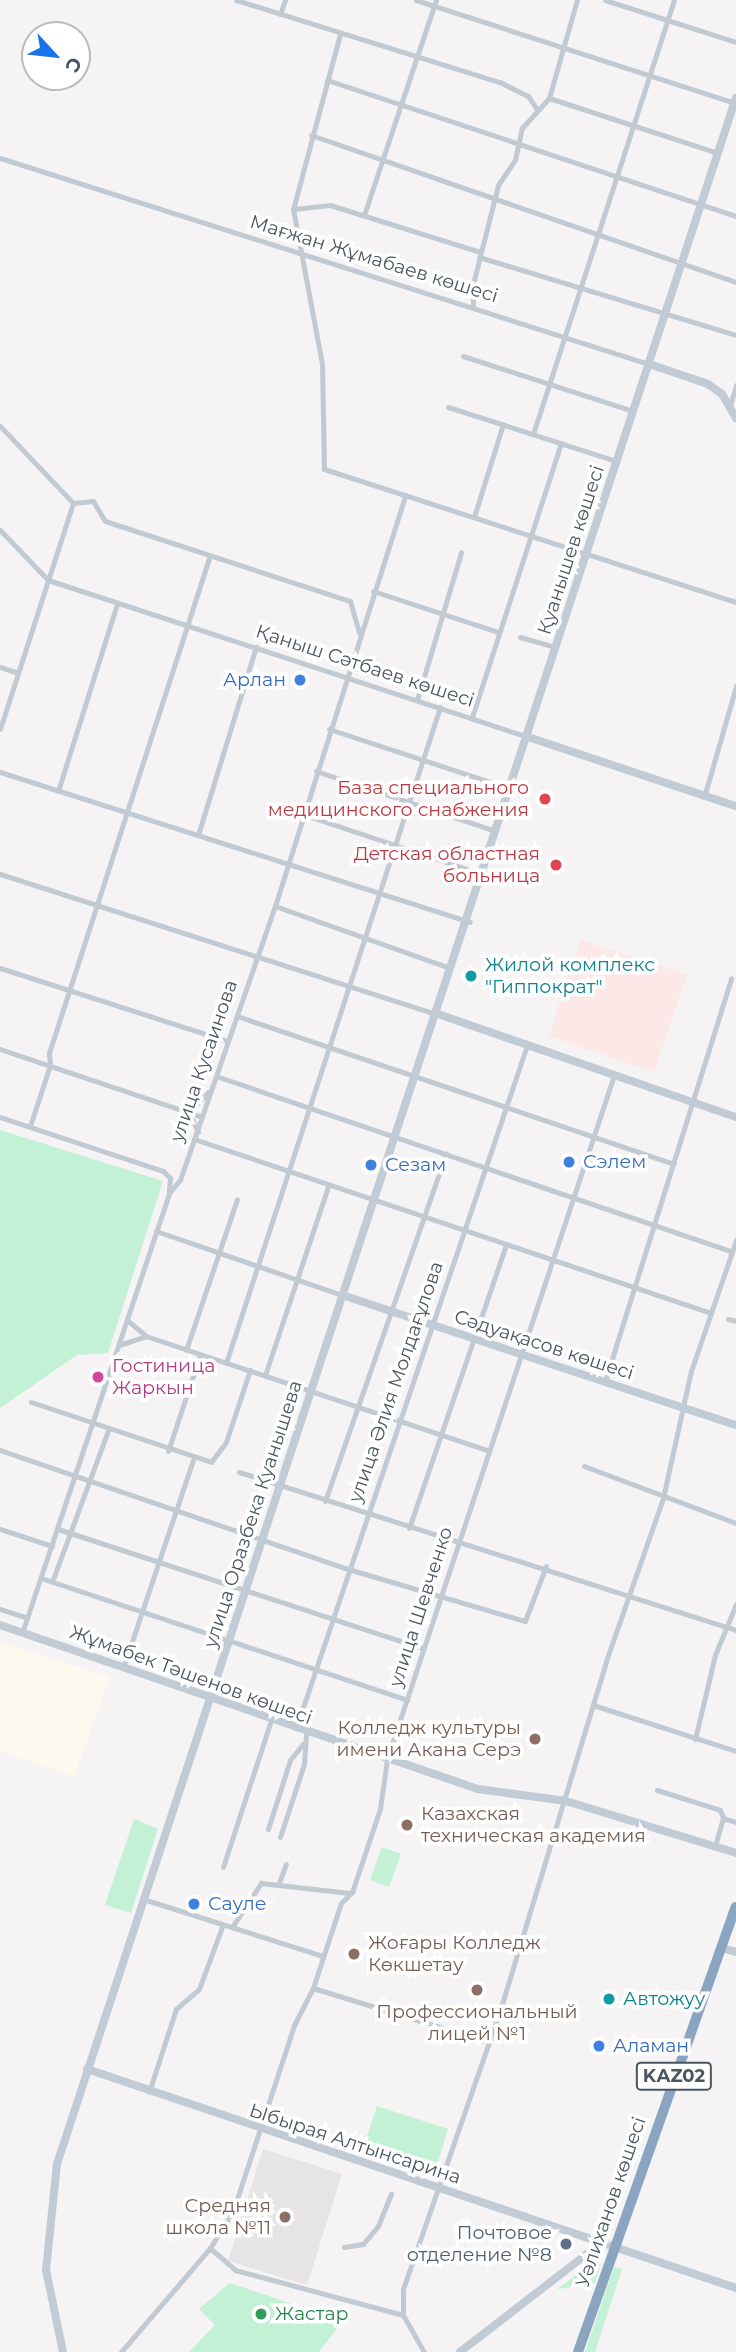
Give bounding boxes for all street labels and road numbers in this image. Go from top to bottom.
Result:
street label: Мағжан Жұмабаев көшесі [247,210,501,308]
street label: Қуанышев көшесі [533,462,609,638]
street label: Қаныш Сәтбаев көшесі [253,620,477,712]
street label: улица Кусаинова [166,977,242,1145]
street label: улица Әлия Молдағұлова [344,1258,448,1506]
street label: Сәдуақасов көшесі [451,1305,637,1385]
street label: улица Оразбека Куанышева [199,1377,307,1651]
street label: улица Шевченко [384,1524,458,1690]
street label: Жұмабек Тәшенов көшесі [67,1620,315,1730]
road number: KАZ02 [636,2062,712,2090]
street label: Ыбырая Алтынсарина [246,2099,464,2189]
street label: Уәлиханов көшесі [571,2114,651,2290]

